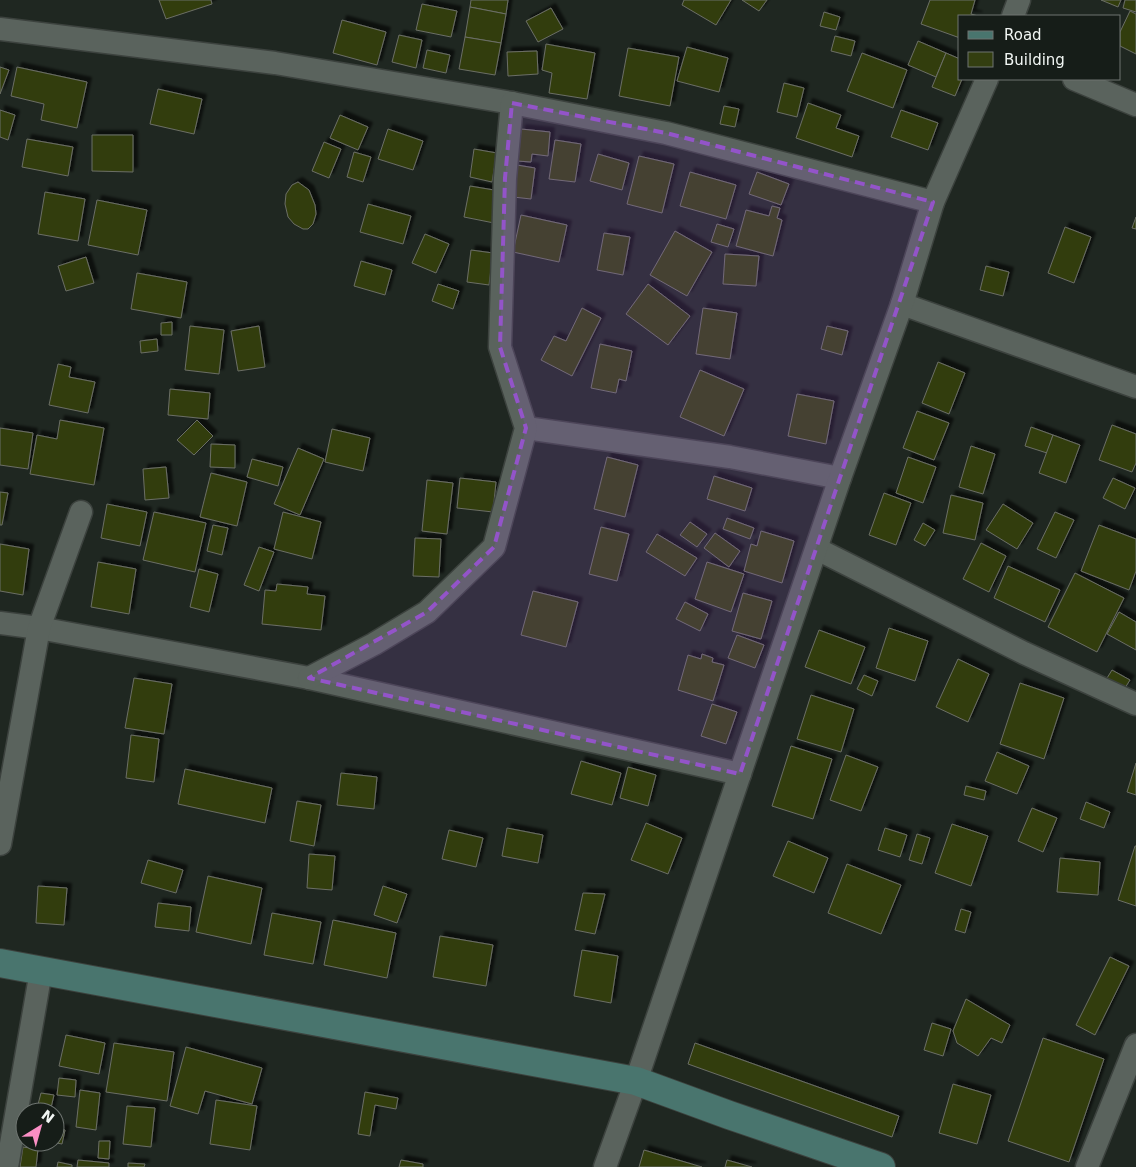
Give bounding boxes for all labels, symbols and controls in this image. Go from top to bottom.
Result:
legend [958,15,1121,80]
text: Road [1004,26,1042,44]
text: Building [1004,51,1065,69]
north arrow [15,1102,65,1152]
text: N [38,1107,57,1127]

